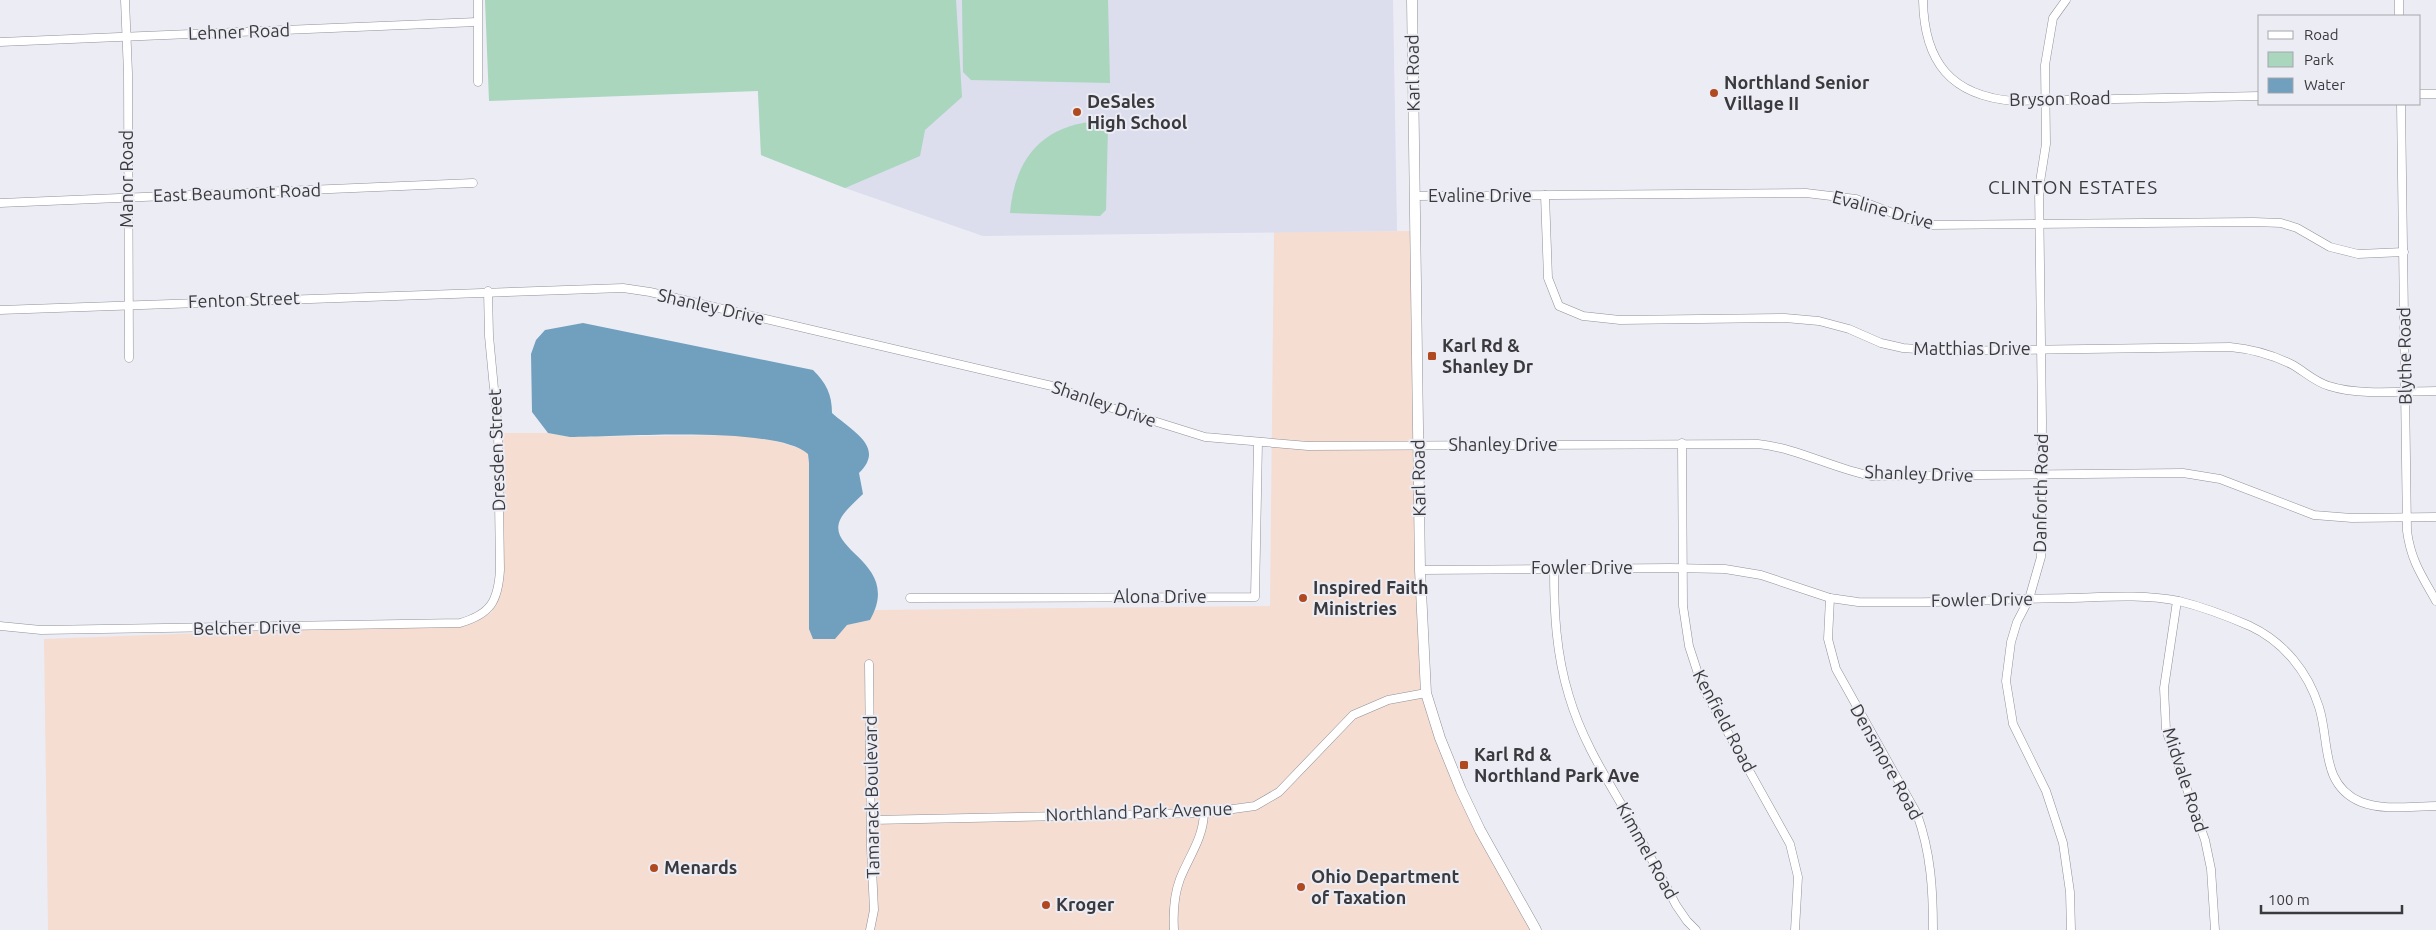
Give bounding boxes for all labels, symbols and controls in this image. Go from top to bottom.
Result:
legend [2258,15,2421,105]
street label: Lehner Road [188,19,290,43]
text: Road [2304,26,2339,43]
street label: Karl Road [1401,34,1423,112]
text: Park [2304,51,2334,68]
place label: Northland Senior Village II [1724,72,1870,113]
text: Water [2304,76,2345,93]
marker: Northland Senior Village II [1708,87,1720,99]
street label: Bryson Road [2009,87,2111,109]
place label: DeSales High School [1087,91,1188,132]
marker: DeSales High School [1071,106,1083,118]
street label: Manor Road [116,130,136,228]
district label: CLINTON ESTATES [1988,176,2158,198]
street label: East Beaumont Road [153,179,321,205]
street label: Evaline Drive [1428,185,1532,205]
street label: Evaline Drive [1830,186,1936,232]
street label: Shanley Drive [656,284,767,328]
street label: Fenton Street [188,287,300,311]
street label: Blythe Road [2393,307,2415,405]
place label: Karl Rd & Shanley Dr [1442,335,1534,376]
street label: Matthias Drive [1913,338,2031,358]
marker: Karl Rd & Shanley Dr [1426,350,1438,362]
street label: Shanley Drive [1049,376,1159,430]
street label: Dresden Street [484,389,508,512]
street label: Danforth Road [2029,433,2051,553]
street label: Shanley Drive [1448,434,1558,454]
street label: Karl Road [1407,439,1429,517]
street label: Shanley Drive [1864,461,1974,485]
street label: Fowler Drive [1531,557,1633,577]
place label: Inspired Faith Ministries [1313,577,1429,618]
street label: Alona Drive [1113,586,1207,606]
street label: Fowler Drive [1931,588,2033,610]
marker: Inspired Faith Ministries [1297,592,1309,604]
street label: Belcher Drive [193,616,301,638]
street label: Kenfield Road [1690,666,1760,775]
street label: Densmore Road [1847,700,1927,823]
street label: Tamarack Boulevard [860,715,882,879]
street label: Midvale Road [2160,725,2212,835]
place label: Karl Rd & Northland Park Ave [1474,744,1640,785]
marker: Karl Rd & Northland Park Ave [1458,759,1470,771]
street label: Northland Park Avenue [1045,798,1233,824]
street label: Kimmel Road [1613,799,1683,902]
place label: Menards [664,857,737,877]
marker: Menards [648,862,660,874]
place label: Ohio Department of Taxation [1311,866,1459,907]
marker: Ohio Department of Taxation [1295,881,1307,893]
scale bar [2261,882,2402,914]
text: 100 m [2268,891,2310,908]
place label: Kroger [1056,894,1115,914]
marker: Kroger [1040,899,1052,911]

